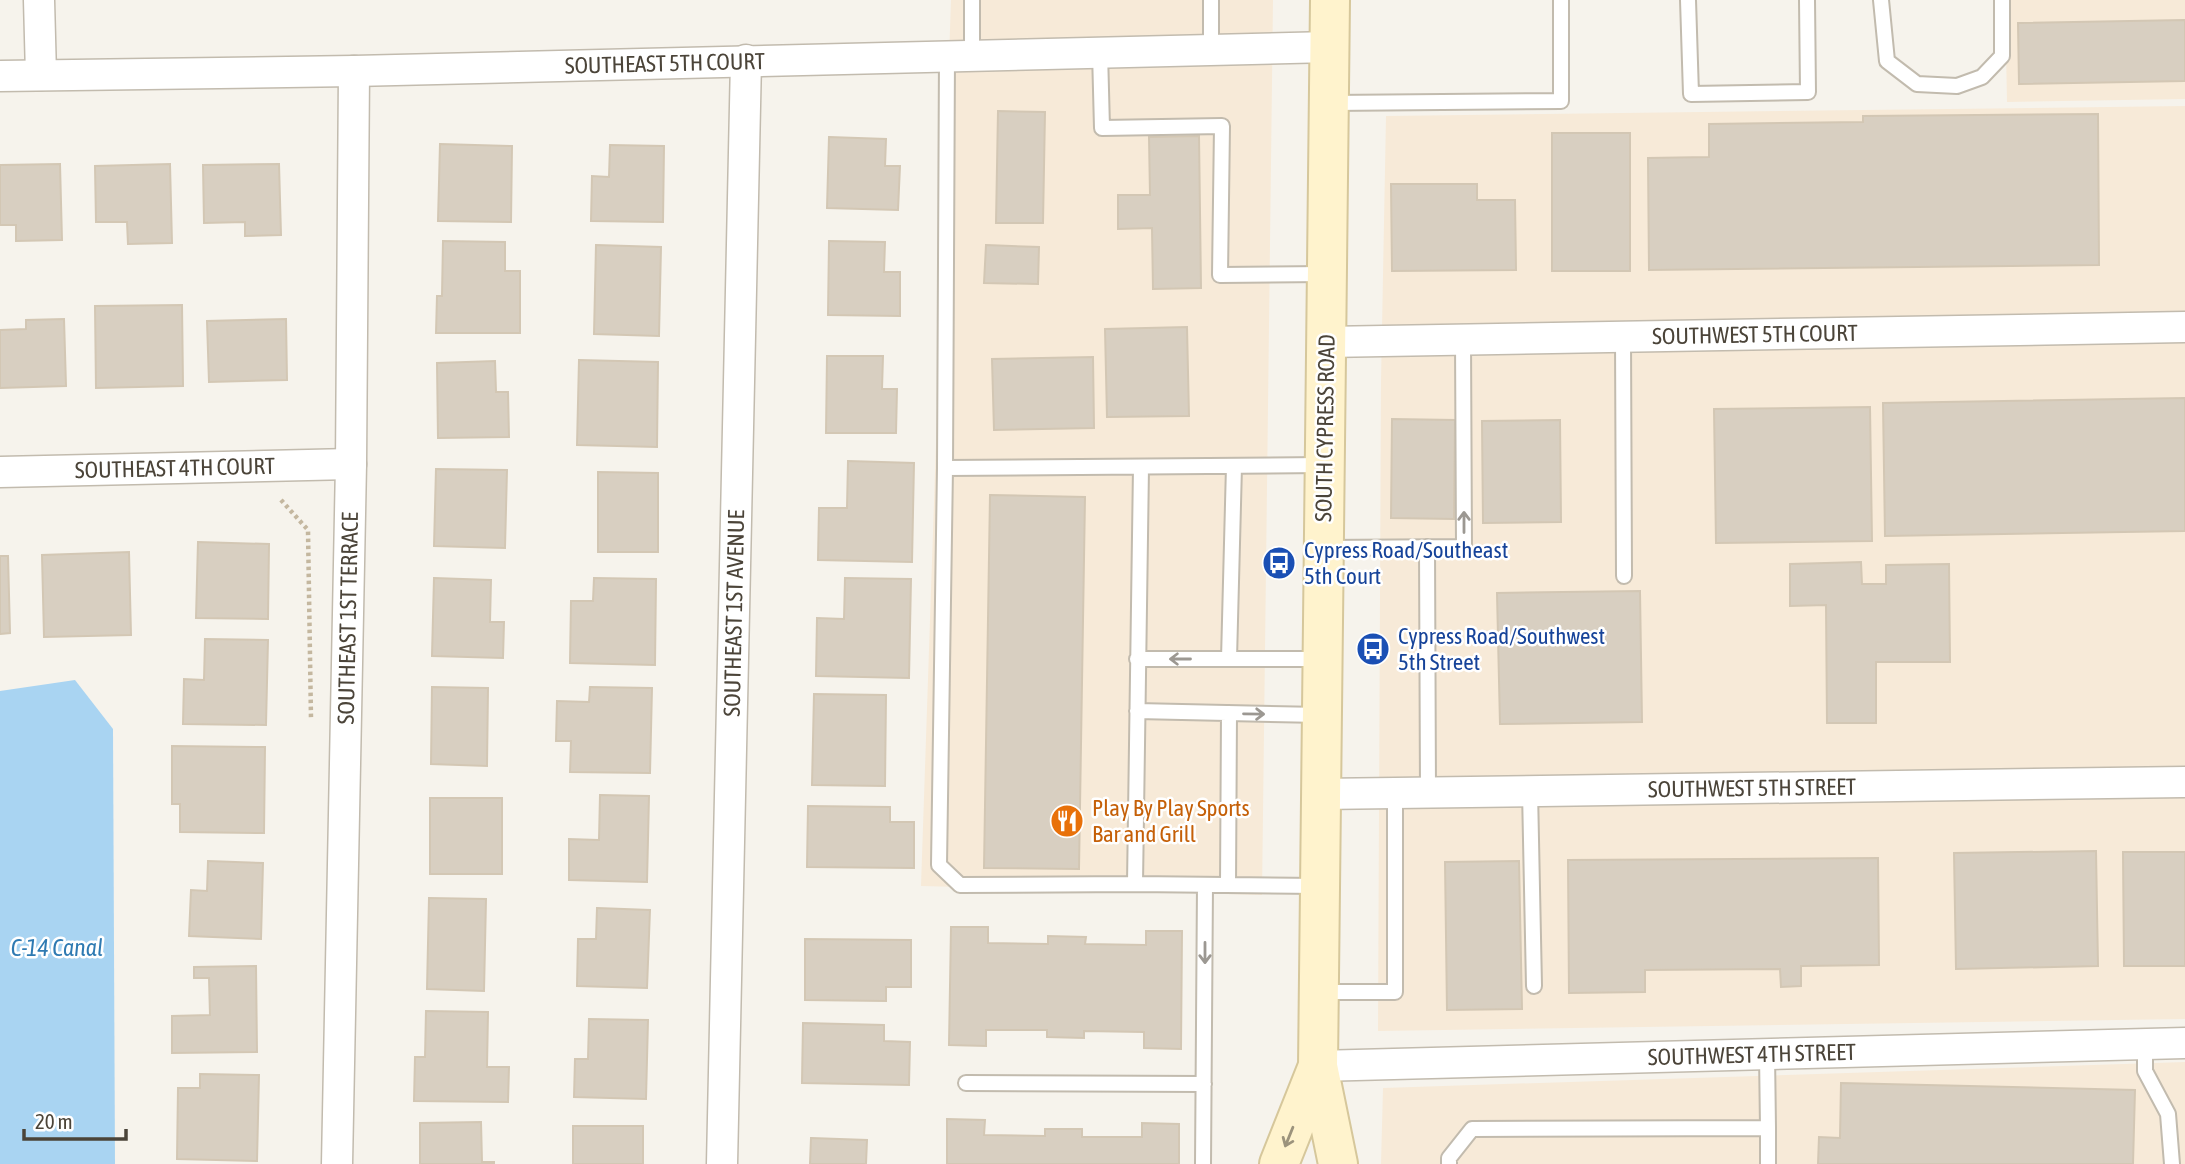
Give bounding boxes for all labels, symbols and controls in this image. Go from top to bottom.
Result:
street label: SOUTHEAST 5TH COURT [564,48,765,79]
street label: SOUTHWEST 5TH COURT [1652,320,1858,349]
street label: SOUTH CYPRESS ROAD [1310,334,1340,522]
street label: SOUTHEAST 4TH COURT [75,453,275,483]
street label: SOUTHEAST 1ST AVENUE [719,509,749,717]
one-way arrow [1457,511,1471,534]
street label: SOUTHEAST 1ST TERRACE [333,512,363,725]
place label: Cypress Road/Southeast 5th Court [1304,537,1508,589]
bus stop icon: Cypress Road/Southeast 5th Court [1260,544,1298,582]
place label: Cypress Road/Southwest 5th Street [1398,623,1605,675]
bus stop icon: Cypress Road/Southwest 5th Street [1354,630,1392,668]
one-way arrow [1169,652,1192,666]
one-way arrow [1242,707,1265,720]
street label: SOUTHWEST 5TH STREET [1648,774,1856,802]
place label: Play By Play Sports Bar and Grill [1092,795,1250,847]
restaurant icon: Play By Play Sports Bar and Grill [1048,802,1086,840]
water label: C-14 Canal [11,934,103,961]
one-way arrow [1198,941,1211,964]
street label: SOUTHWEST 4TH STREET [1648,1039,1856,1070]
scale bar [24,1098,126,1142]
text: 20 m [35,1109,73,1133]
one-way arrow [1281,1126,1294,1148]

